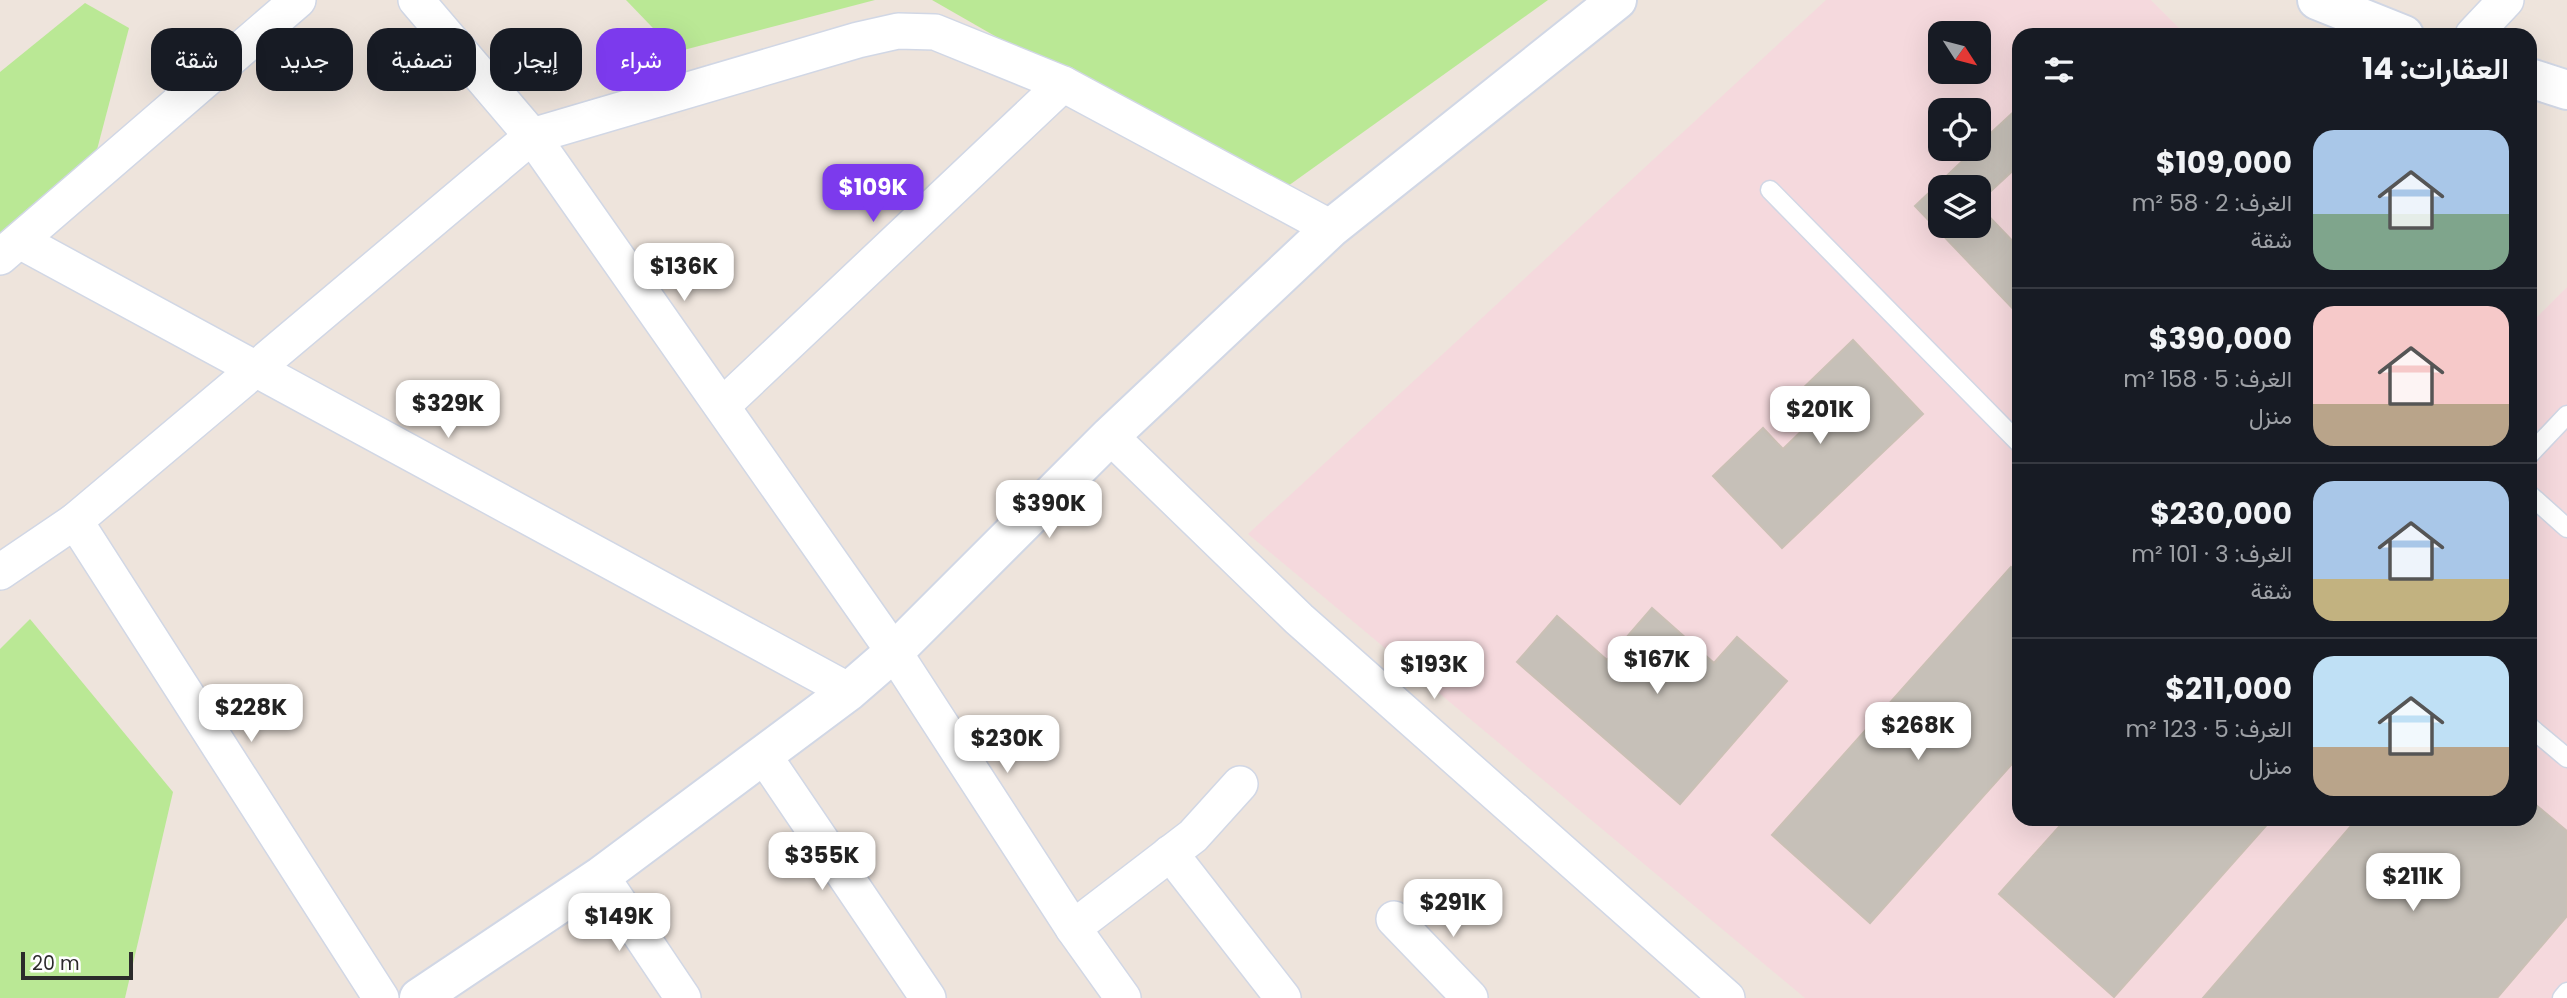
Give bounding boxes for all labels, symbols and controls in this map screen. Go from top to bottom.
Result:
north arrow [1928,21,1992,84]
map controls [1928,21,1991,238]
chip: شقة [151,28,242,91]
chip: جديد [256,28,353,91]
chip: تصفية [367,28,476,91]
chip: إيجار [490,28,582,91]
chip: شراء [596,28,686,91]
text: العقارات: 14 [2362,47,2509,90]
icon: filters [2040,51,2078,89]
button: locate [1928,98,1991,161]
text: $109,000 [2156,141,2292,184]
icon: home [2369,158,2453,242]
pin: $109K [824,164,922,224]
text: $109K [839,171,907,203]
button: layers [1928,175,1991,238]
text: الغرف: 2 · 58 m² [2132,187,2292,219]
text: شقة [2250,224,2292,256]
pin: $136K [635,244,733,303]
text: $136K [650,250,718,282]
text: $390,000 [2149,317,2292,360]
icon: home [2369,334,2453,418]
text: الغرف: 5 · 158 m² [2123,363,2292,395]
pin: $329K [399,380,497,440]
pin: $201K [1771,386,1869,446]
text: $329K [412,387,484,419]
text: $201K [1786,393,1854,425]
text: منزل [2249,400,2292,432]
pin: $390K [1000,480,1098,540]
text: $390K [1012,487,1086,519]
text: $230,000 [2150,492,2292,535]
icon: home [2369,509,2453,593]
text: الغرف: 3 · 101 m² [2131,538,2292,570]
text: شقة [2250,575,2292,607]
pin: $167K [1608,636,1706,696]
pin: $193K [1385,642,1483,701]
text: $167K [1624,643,1690,675]
text: $193K [1400,648,1468,680]
text: $211,000 [2165,667,2292,710]
pin: $228K [202,684,300,744]
icon: home [2369,684,2453,768]
text: $228K [215,691,287,723]
pin: $268K [1869,702,1967,762]
text: $268K [1881,709,1955,741]
text: الغرف: 5 · 123 m² [2125,713,2292,745]
pin: $230K [958,716,1056,775]
text: $230K [970,722,1044,754]
text: منزل [2249,750,2292,782]
pin: $355K [773,832,871,892]
text: $355K [785,839,859,871]
pin: $211K [2364,853,2462,913]
text: $211K [2382,860,2444,892]
pin: $291K [1404,880,1502,939]
text: $291K [1419,886,1487,918]
pin: $149K [570,894,668,953]
text: $149K [584,900,654,932]
scale bar [21,949,133,981]
text: 20 m [32,950,80,977]

